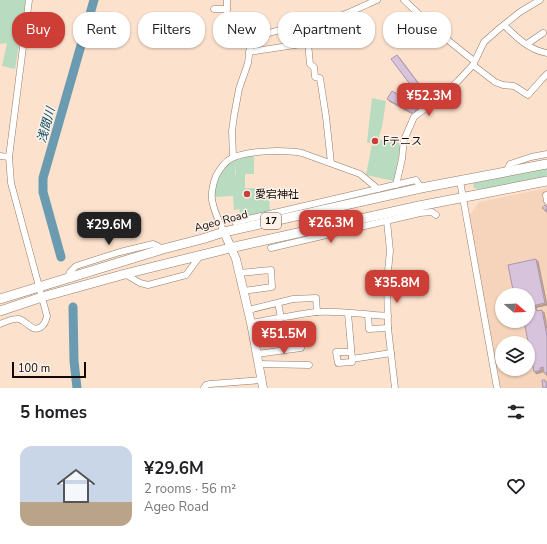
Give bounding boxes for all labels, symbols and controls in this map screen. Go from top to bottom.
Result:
chip: Buy [12,12,65,48]
chip: Rent [73,12,130,48]
chip: Filters [138,12,205,48]
chip: New [213,12,270,48]
chip: Apartment [278,12,375,48]
chip: House [383,12,451,48]
pin: ¥52.3M [396,83,462,117]
text: ¥52.3M [406,87,452,105]
water label: 浅間川 [33,104,59,145]
place label: Fテニス [383,134,422,149]
marker: Fテニス [370,136,380,146]
place label: 愛宕神社 [255,187,299,202]
marker: 愛宕神社 [242,189,252,199]
street label: Ageo Road [193,207,249,235]
pin: ¥26.3M [298,210,364,244]
pin: ¥29.6M [76,212,142,246]
road number: 17 [261,213,281,229]
text: ¥26.3M [308,214,354,232]
text: ¥29.6M [86,216,132,234]
pin: ¥35.8M [364,270,430,304]
text: ¥35.8M [374,274,420,292]
north arrow [495,288,535,328]
map controls [495,288,535,376]
pin: ¥51.5M [251,321,317,355]
text: ¥51.5M [261,325,307,343]
button: layers [495,336,535,376]
scale bar [12,360,86,379]
text: 100 m [18,361,50,376]
text: 5 homes [20,401,87,424]
icon: filters [505,401,527,423]
text: ¥29.6M [144,457,204,480]
icon: home [52,462,100,510]
icon: heart [505,475,527,497]
text: 2 rooms · 56 m² [144,480,236,498]
text: Ageo Road [144,498,209,516]

